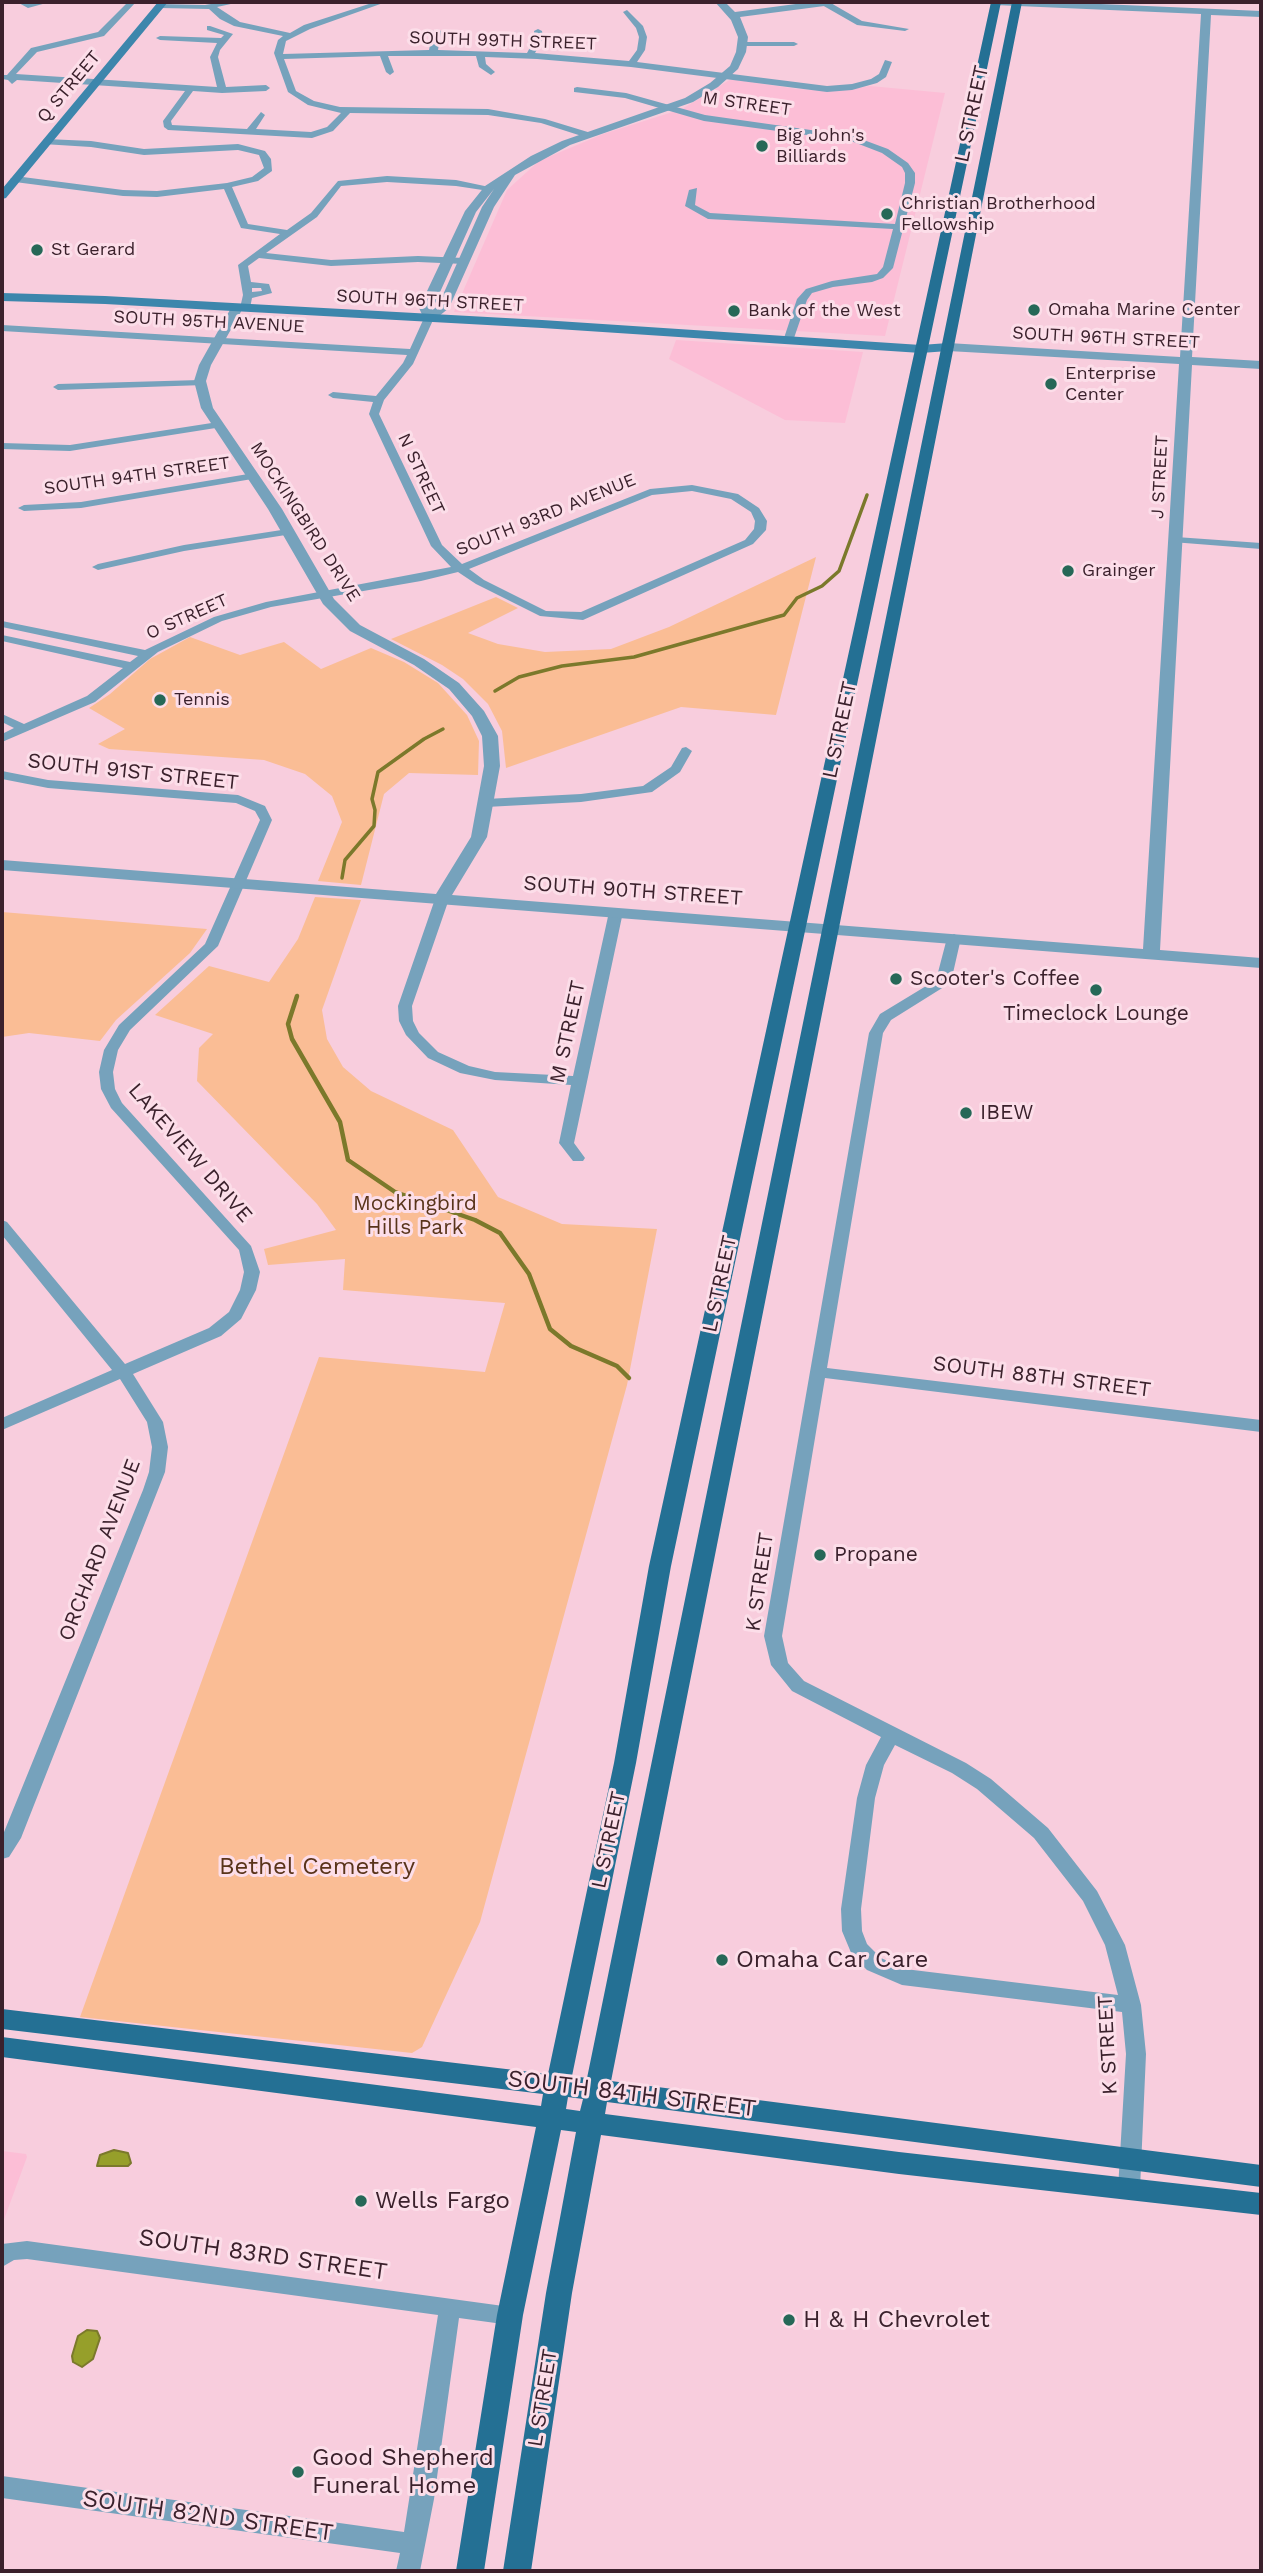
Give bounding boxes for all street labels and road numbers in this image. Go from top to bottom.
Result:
street label: SOUTH 99TH STREET [409,27,597,55]
street label: Q STREET [33,47,105,127]
street label: L STREET [949,63,995,165]
street label: M STREET [701,87,793,121]
street label: SOUTH 96TH STREET [336,285,524,317]
street label: SOUTH 95TH AVENUE [113,306,305,338]
street label: SOUTH 96TH STREET [1012,322,1200,354]
street label: N STREET [393,430,449,518]
street label: J STREET [1147,434,1173,520]
street label: MOCKINGBIRD DRIVE [245,438,365,606]
street label: SOUTH 94TH STREET [43,452,231,500]
street label: SOUTH 93RD AVENUE [453,469,639,561]
street label: O STREET [143,589,231,645]
street label: L STREET [817,679,863,781]
street label: SOUTH 91ST STREET [26,748,240,796]
street label: SOUTH 90TH STREET [523,871,743,911]
street label: M STREET [545,978,591,1086]
street label: LAKEVIEW DRIVE [123,1078,257,1228]
street label: L STREET [697,1233,743,1335]
street label: SOUTH 88TH STREET [932,1351,1152,1403]
street label: ORCHARD AVENUE [54,1455,146,1645]
street label: K STREET [741,1531,779,1633]
street label: L STREET [586,1789,632,1891]
street label: K STREET [1093,1994,1123,2096]
street label: SOUTH 84TH STREET [506,2064,758,2124]
street label: SOUTH 83RD STREET [137,2223,389,2287]
street label: L STREET [523,2347,563,2449]
street label: SOUTH 82ND STREET [81,2484,335,2548]

